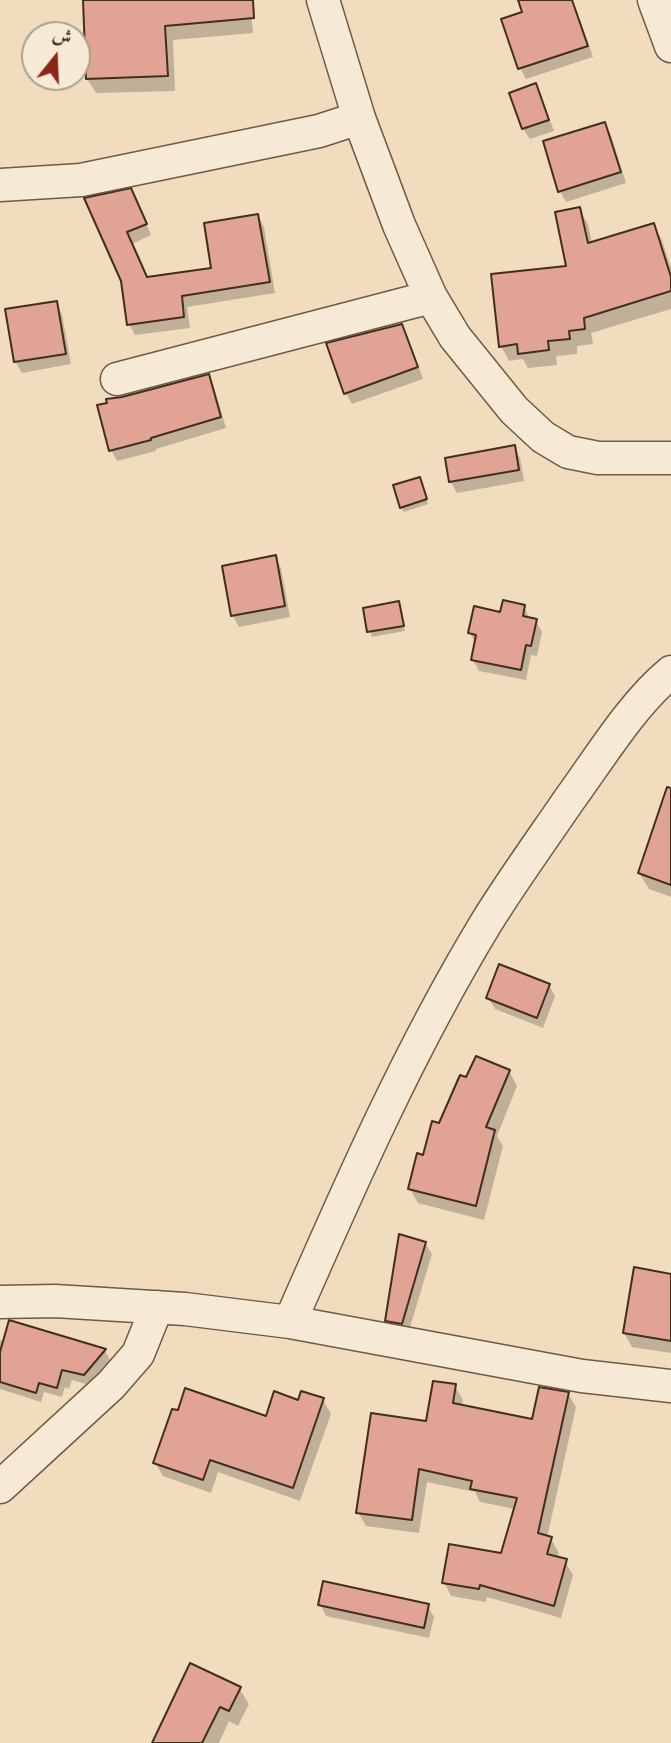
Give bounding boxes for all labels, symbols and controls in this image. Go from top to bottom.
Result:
north arrow [21,21,91,91]
text: ش [50,26,74,49]

